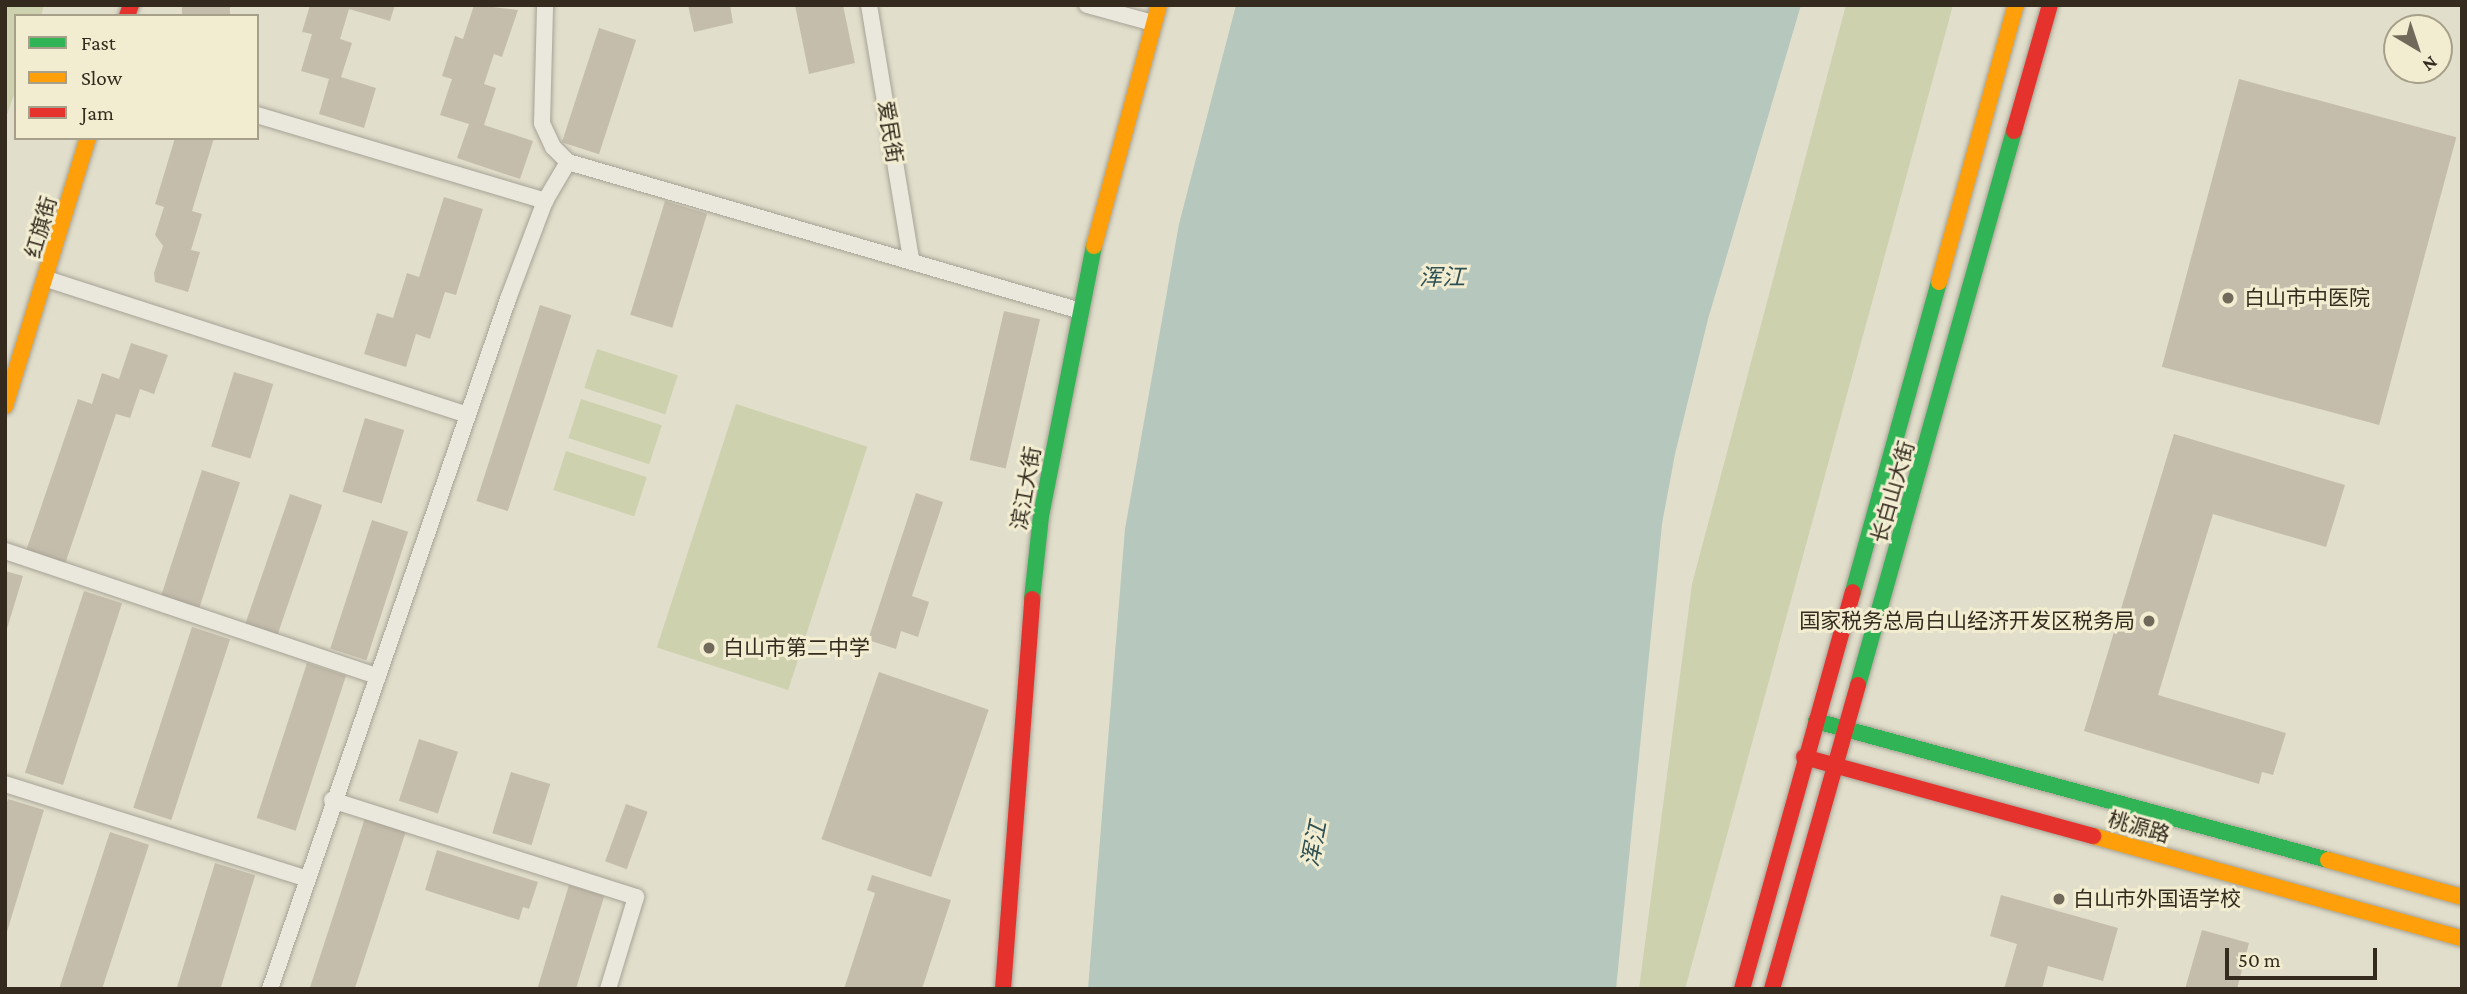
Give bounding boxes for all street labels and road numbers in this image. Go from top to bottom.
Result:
street label: 爱民街 [873,99,907,165]
street label: 红旗街 [20,193,62,261]
street label: 长白山大街 [1866,438,1920,546]
street label: 滨江大街 [1006,444,1046,532]
street label: 桃源路 [2105,806,2173,848]

